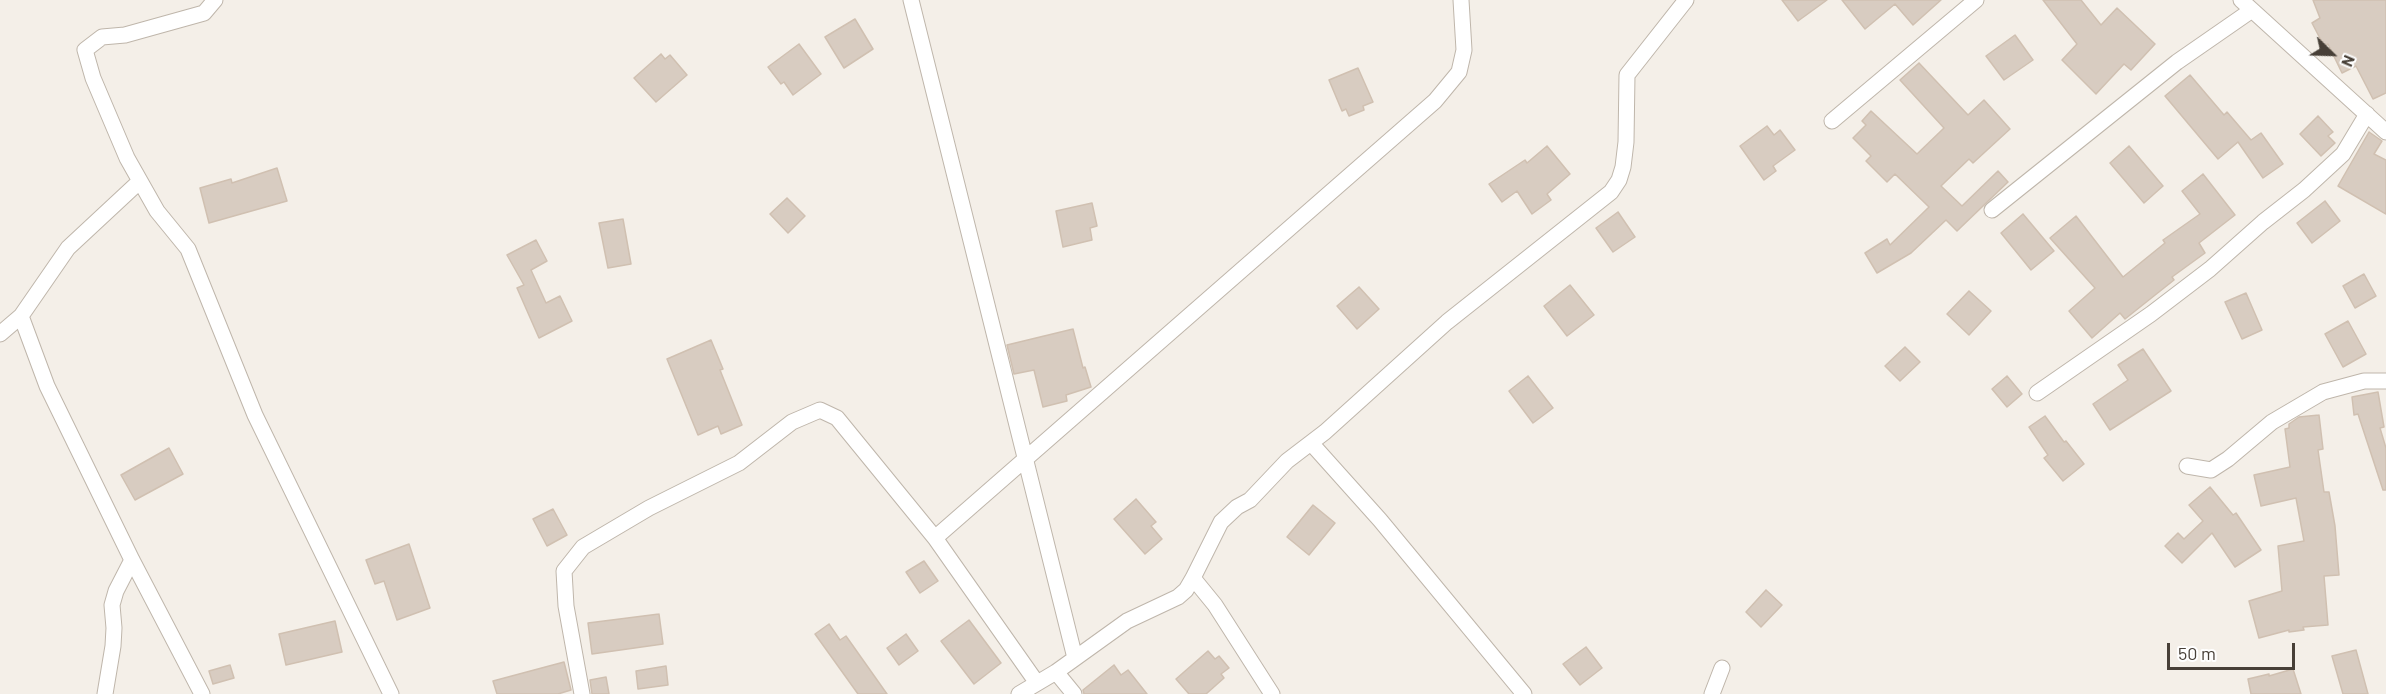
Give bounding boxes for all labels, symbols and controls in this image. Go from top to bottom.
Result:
north arrow [2302,24,2362,84]
text: N [2338,53,2360,70]
scale bar [2170,631,2298,669]
text: 50 m [2178,642,2216,664]

